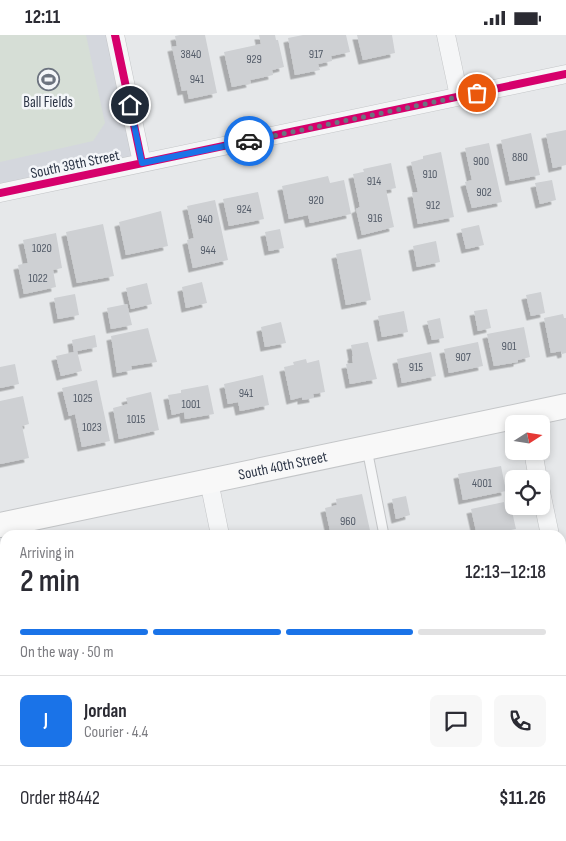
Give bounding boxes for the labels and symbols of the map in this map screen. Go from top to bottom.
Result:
house number: 3840 [181,47,201,62]
house number: 917 [309,47,323,62]
house number: 929 [246,52,262,67]
sports icon: Ball Fields [36,67,60,91]
house number: 941 [190,72,205,87]
pin [456,72,498,114]
pin [109,84,151,126]
place label: Ball Fields [23,93,73,112]
courier [224,116,274,166]
street label: South 39th Street [29,146,122,183]
house number: 880 [512,150,528,165]
house number: 900 [473,154,489,169]
house number: 910 [423,167,437,182]
house number: 914 [367,174,381,189]
house number: 902 [476,185,492,200]
house number: 920 [308,193,324,208]
house number: 912 [426,198,440,213]
house number: 924 [236,202,252,217]
house number: 916 [368,211,382,226]
house number: 940 [197,212,213,227]
house number: 1020 [32,241,52,256]
house number: 944 [200,243,216,258]
house number: 1022 [28,271,48,286]
house number: 901 [502,339,517,354]
house number: 907 [455,350,471,365]
house number: 915 [409,360,423,375]
house number: 941 [239,386,254,401]
house number: 1025 [73,391,93,406]
house number: 1001 [181,397,201,412]
house number: 1015 [127,412,145,427]
north arrow [505,415,550,460]
house number: 1023 [82,420,102,435]
street label: South 40th Street [237,447,330,485]
house number: 4001 [472,476,493,491]
house number: 960 [340,514,356,529]

